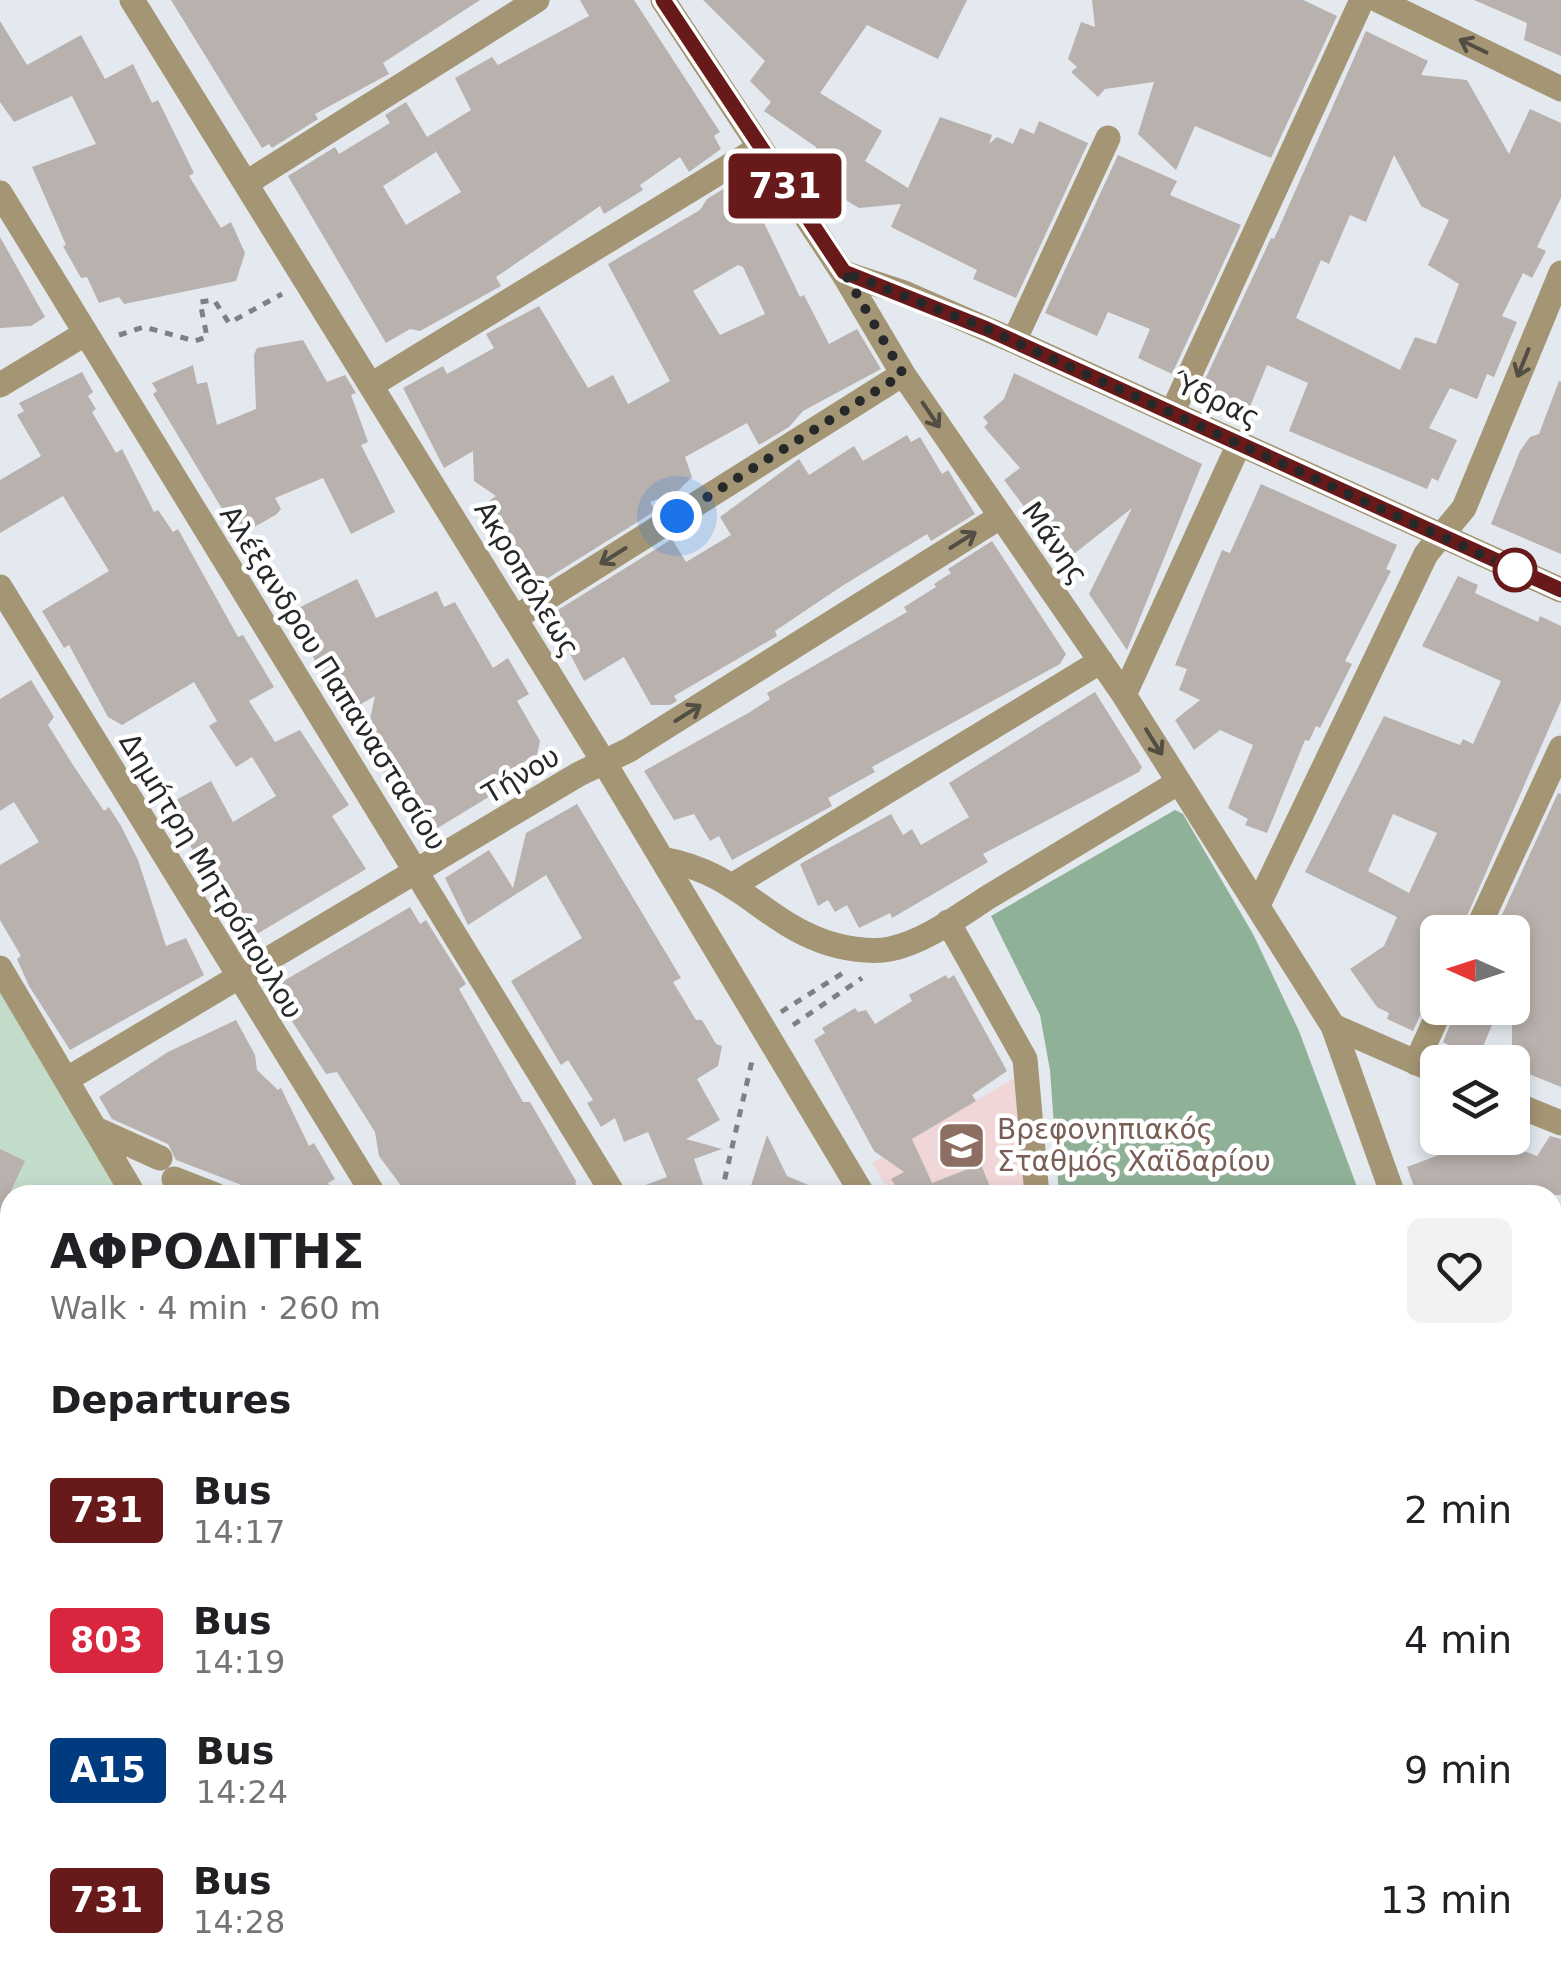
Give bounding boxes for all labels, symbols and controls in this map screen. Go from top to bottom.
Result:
one-way arrow [1459,36,1489,55]
line badge: 731 [728,154,842,218]
text: 731 [748,166,822,206]
one-way arrow [1513,348,1531,378]
street label: Ύδρας [1166,365,1265,435]
one-way arrow [920,401,941,429]
your location [652,491,702,541]
street label: Ακροπόλεως [467,495,587,663]
street label: Μάνης [1015,496,1095,590]
street label: Αλέξανδρου Παπαναστασίου [213,500,453,856]
one-way arrow [949,529,977,550]
one-way arrow [599,546,628,566]
unlabelled marker [1494,549,1536,591]
one-way arrow [673,702,702,723]
street label: Δημήτρη Μητρόπουλου [113,727,309,1025]
one-way arrow [1143,727,1164,755]
street label: Τήνου [476,739,565,811]
north arrow [1420,915,1530,1025]
map controls [1420,915,1530,1155]
button: layers [1420,1045,1530,1155]
place label: Βρεφονηπιακός Σταθμός Χαϊδαρίου [997,1113,1271,1178]
school or university icon: Βρεφονηπιακός Σταθμός Χαϊδαρίου [936,1119,988,1171]
button: heart [1407,1218,1512,1323]
text: ΑΦΡΟΔΙΤΗΣ [50,1223,365,1279]
text: Walk · 4 min · 260 m [50,1289,381,1327]
text: Departures [50,1378,291,1422]
text: Bus [193,1469,272,1513]
text: 2 min [1404,1488,1512,1532]
text: 731 [70,1490,143,1530]
text: 14:17 [193,1513,285,1551]
text: Bus [193,1599,272,1643]
text: 4 min [1404,1618,1512,1662]
text: 803 [70,1620,143,1660]
text: 14:19 [193,1643,285,1681]
text: Bus [196,1729,274,1773]
text: 9 min [1404,1748,1512,1792]
text: Α15 [70,1750,146,1790]
text: 14:24 [196,1773,288,1811]
text: Bus [193,1859,272,1903]
text: 13 min [1380,1878,1512,1922]
text: 731 [70,1880,143,1920]
text: 14:28 [193,1903,285,1941]

